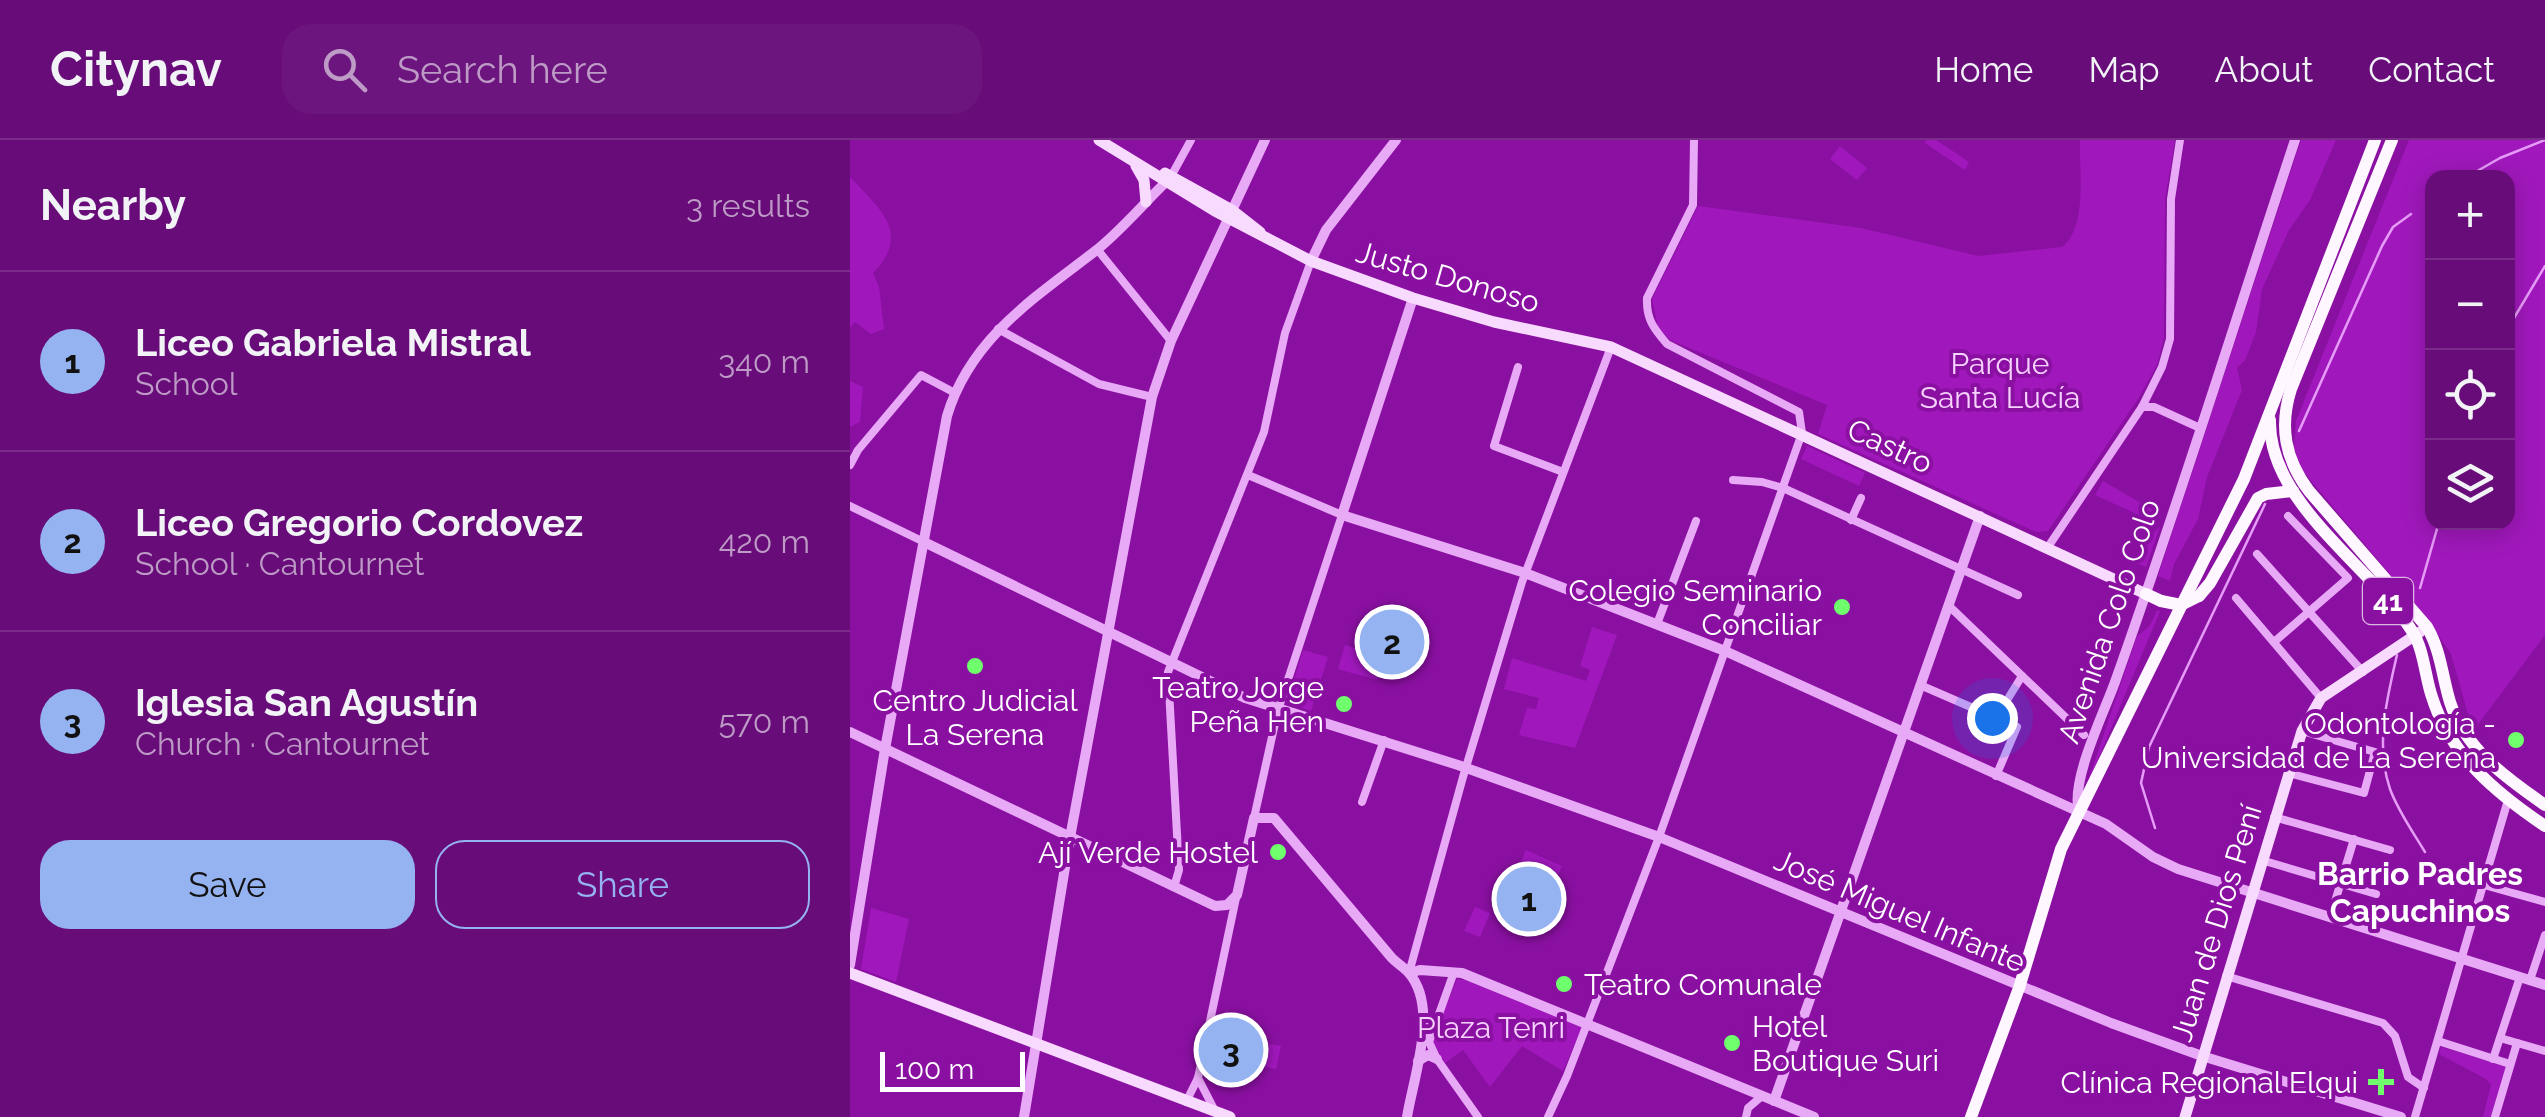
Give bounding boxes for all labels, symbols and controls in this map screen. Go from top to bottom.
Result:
search box [282,24,982,114]
text: Citynav [50,41,222,97]
icon: search [317,42,372,97]
text: Search here [397,47,608,92]
text: Home [1934,49,2033,90]
text: Map [2088,49,2160,90]
text: About [2215,49,2313,90]
text: Contact [2368,49,2495,90]
map controls [2425,170,2515,530]
button: + [2425,170,2515,260]
text: Nearby [40,181,186,230]
text: 3 results [686,187,810,224]
street label: Justo Donoso [1352,234,1544,320]
button: − [2425,260,2515,350]
text: Liceo Gabriela Mistral [135,320,531,365]
text: 1 [65,343,80,380]
text: 340 m [718,343,810,380]
park label: Parque Santa Lucía [1920,346,2080,415]
button: locate [2425,350,2515,440]
text: School [135,365,237,402]
street label: Castro [1842,411,1938,481]
button: layers [2425,440,2515,530]
street label: Avenida Colo Colo [2051,494,2167,748]
text: Liceo Gregorio Cordovez [135,500,583,545]
text: 2 [63,523,82,560]
text: 420 m [719,523,810,560]
text: School · Cantournet [135,545,424,582]
place label: Colegio Seminario Conciliar [1569,573,1822,642]
road number: 41 [2363,578,2413,624]
marker: Colegio Seminario Conciliar [1831,596,1853,618]
pin: 2 [1360,604,1424,680]
marker: Centro Judicial La Serena [964,655,986,677]
place label: Teatro Jorge Peña Hen [1152,670,1324,739]
text: Iglesia San Agustín [135,680,478,725]
place label: Centro Judicial La Serena [872,683,1078,752]
marker: Teatro Jorge Peña Hen [1333,693,1355,715]
your location [1967,693,2018,744]
text: 3 [64,703,81,740]
text: 570 m [719,703,810,740]
place label: Odontología - Universidad de La Serena [2141,706,2496,775]
text: Church · Cantournet [135,725,430,762]
marker: Odontología - Universidad de La Serena [2505,729,2527,751]
street label: Juan de Dios Pení [2163,800,2269,1046]
place label: Ají Verde Hostel [1038,835,1259,870]
button: Save [40,840,415,929]
button: Share [435,840,810,929]
marker: Ají Verde Hostel [1267,841,1289,863]
street label: José Miguel Infante [1769,842,2031,980]
district label: Barrio Padres Capuchinos [2317,855,2523,929]
pin: 1 [1496,862,1562,936]
place label: Teatro Comunale [1584,967,1822,1002]
marker: Teatro Comunale [1553,973,1575,995]
place label: Hotel Boutique Suri [1752,1009,1939,1078]
park label: Plaza Tenri [1417,1010,1565,1045]
pin: 3 [1198,1012,1264,1088]
marker: Hotel Boutique Suri [1721,1032,1743,1054]
scale bar [880,1047,1025,1092]
text: 100 m [895,1053,974,1086]
place label: Clínica Regional Elqui [2061,1065,2358,1100]
marker: Clínica Regional Elqui [2368,1069,2394,1095]

